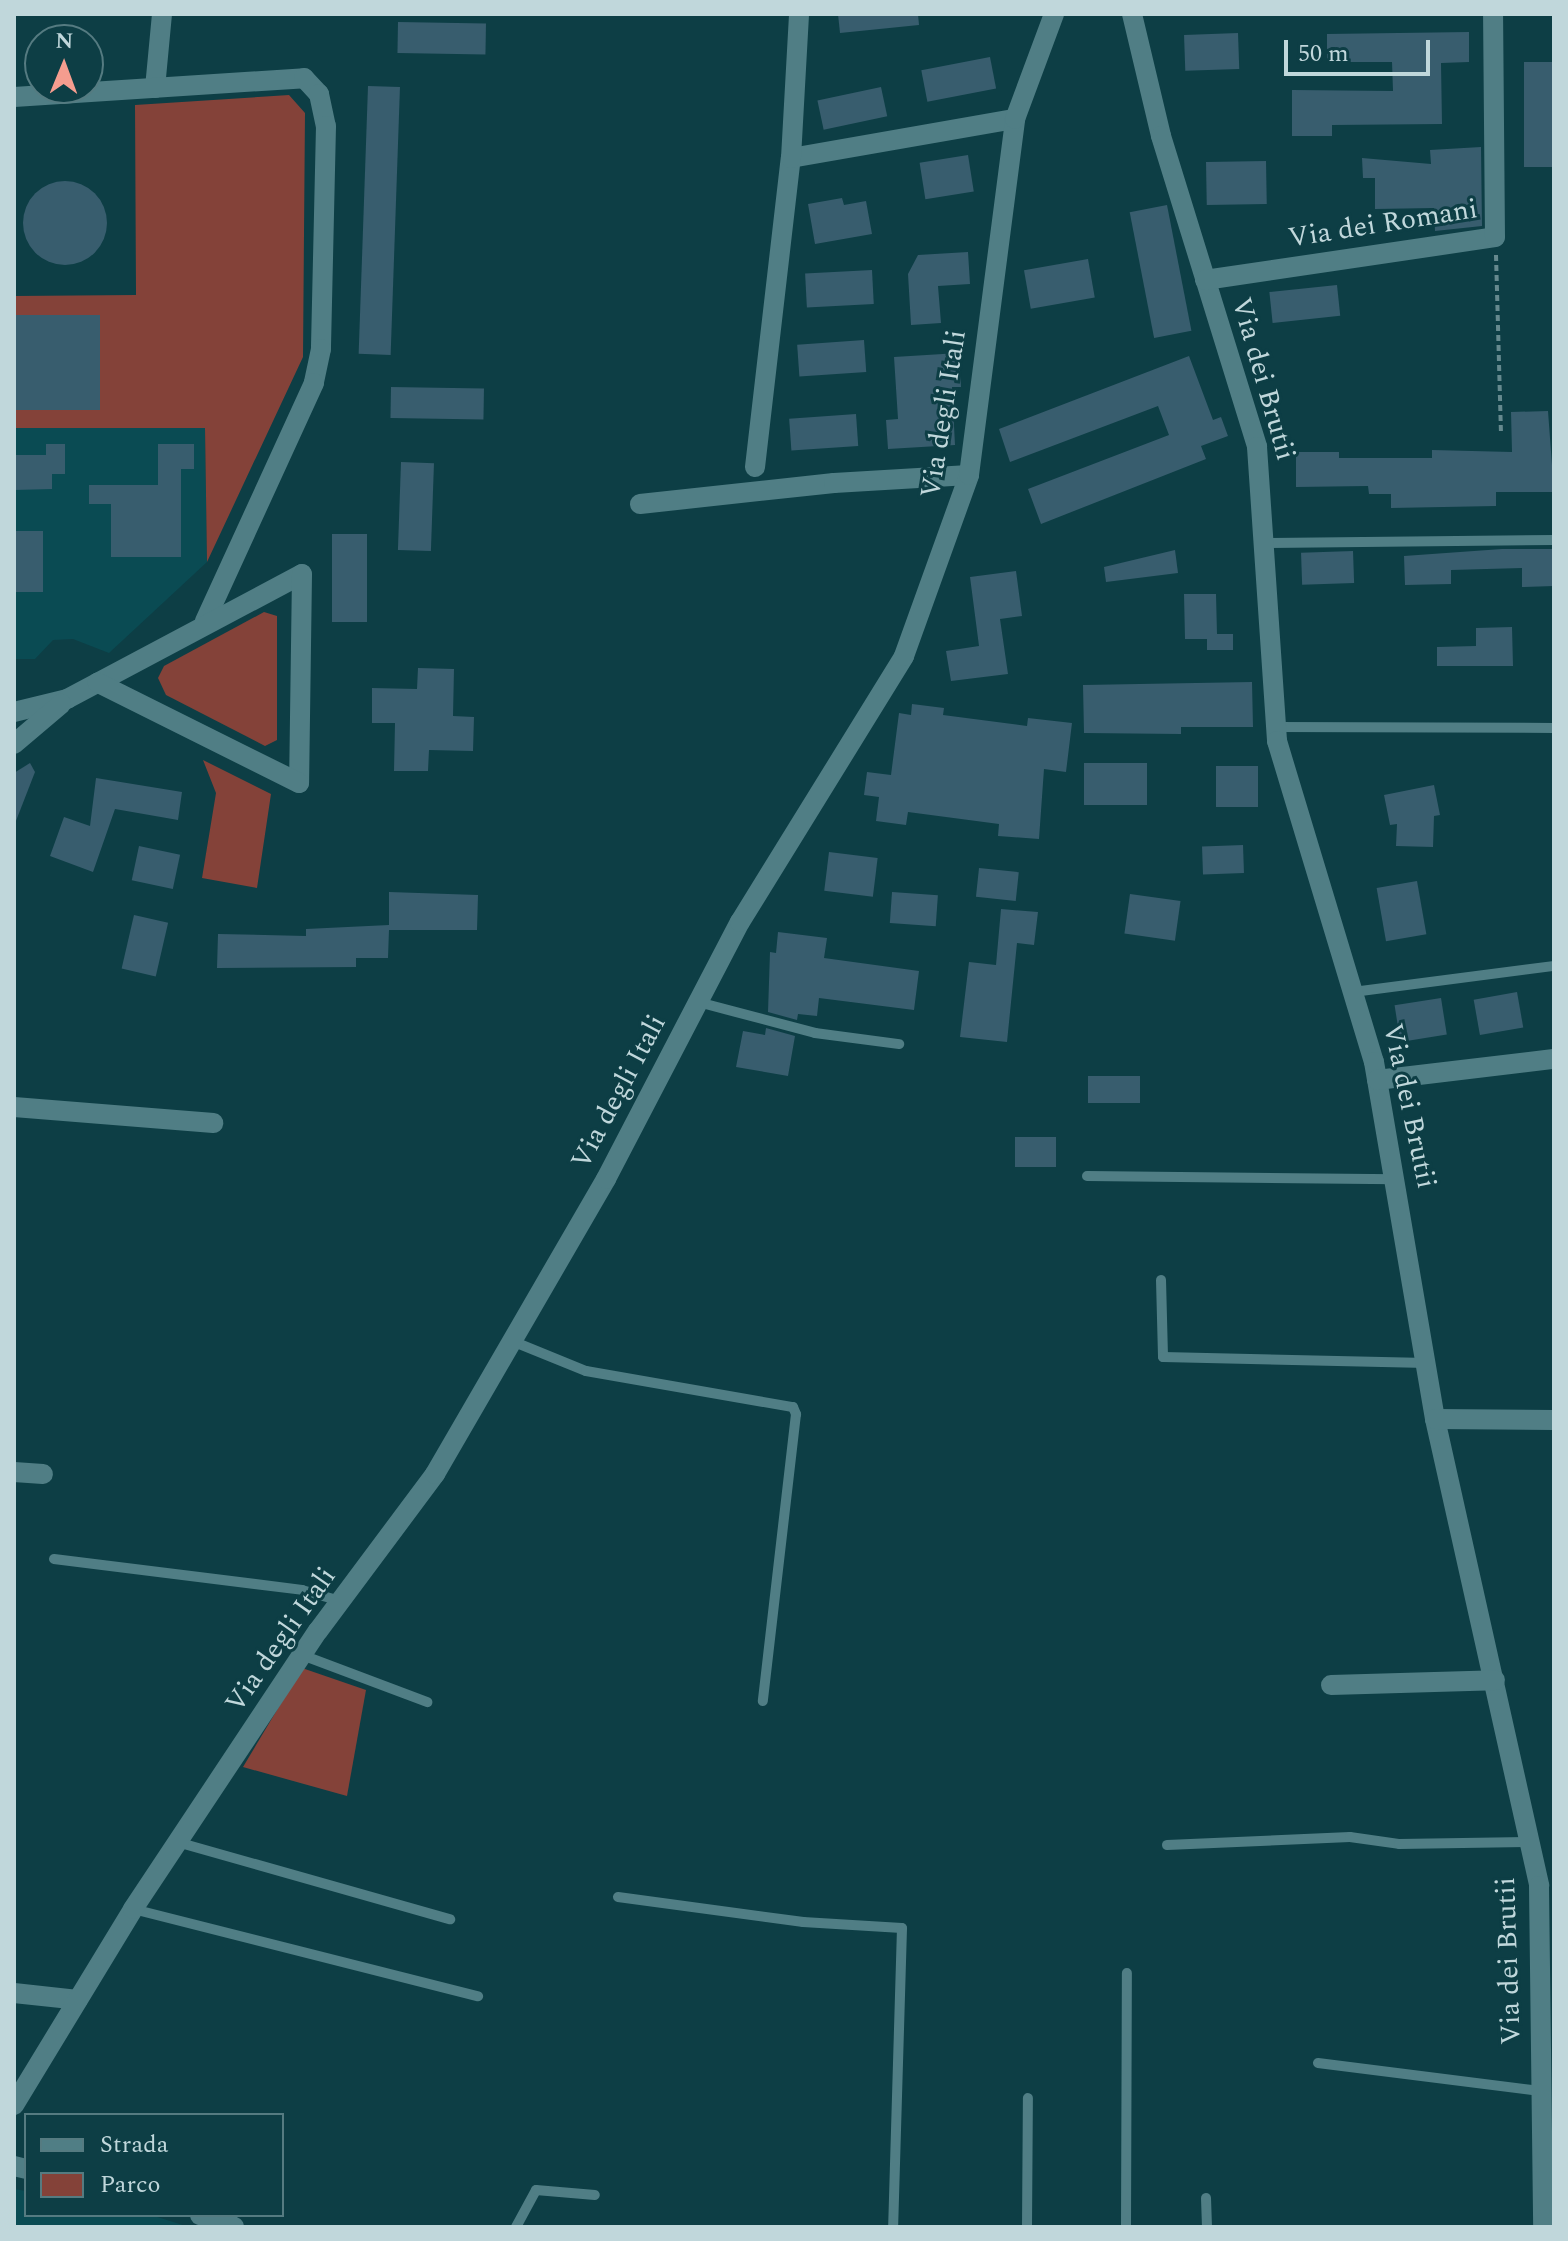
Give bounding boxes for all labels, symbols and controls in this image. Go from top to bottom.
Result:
north arrow [24,24,104,104]
scale bar [1288,24,1434,74]
text: N [55,25,74,58]
text: 50 m [1298,36,1349,72]
street label: Via dei Romani [1286,192,1480,256]
street label: Via dei Brutii [1224,294,1302,464]
street label: Via degli Itali [914,328,974,500]
street label: Via degli Itali [564,1009,674,1175]
street label: Via dei Brutii [1375,1020,1443,1192]
street label: Via degli Itali [219,1561,343,1719]
street label: Via dei Brutii [1489,1877,1529,2045]
legend [24,2113,284,2217]
text: Strada [100,2127,168,2163]
text: Parco [100,2167,161,2203]

